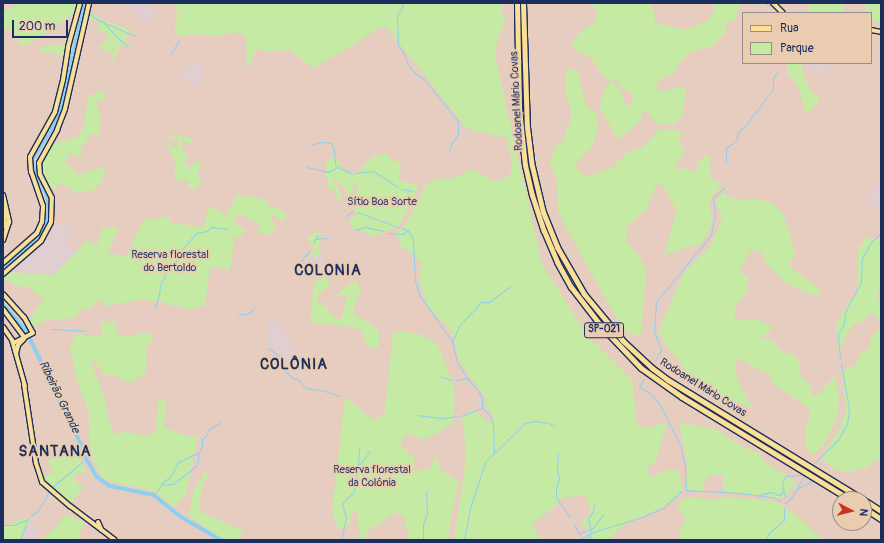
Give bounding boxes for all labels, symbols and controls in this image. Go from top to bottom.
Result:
scale bar [14,12,70,38]
legend [742,12,872,64]
text: 200 m [19,19,55,34]
text: Rua [780,21,799,36]
text: Parque [780,41,814,56]
street label: Rodoanel Mário Covas [508,51,526,151]
park label: Sítio Boa Sorte [347,195,417,209]
park label: Reserva florestal do Bertoldo [131,249,209,275]
district label: COLONIA [294,262,362,280]
road number: SP-021 [584,322,624,338]
district label: COLÔNIA [260,356,328,374]
street label: Rodoanel Mário Covas [657,356,749,420]
water label: Ribeirão Grande [35,358,83,436]
district label: SANTANA [18,443,92,461]
park label: Reserva florestal da Colônia [333,464,411,490]
north arrow [832,491,872,531]
text: N [857,508,870,517]

